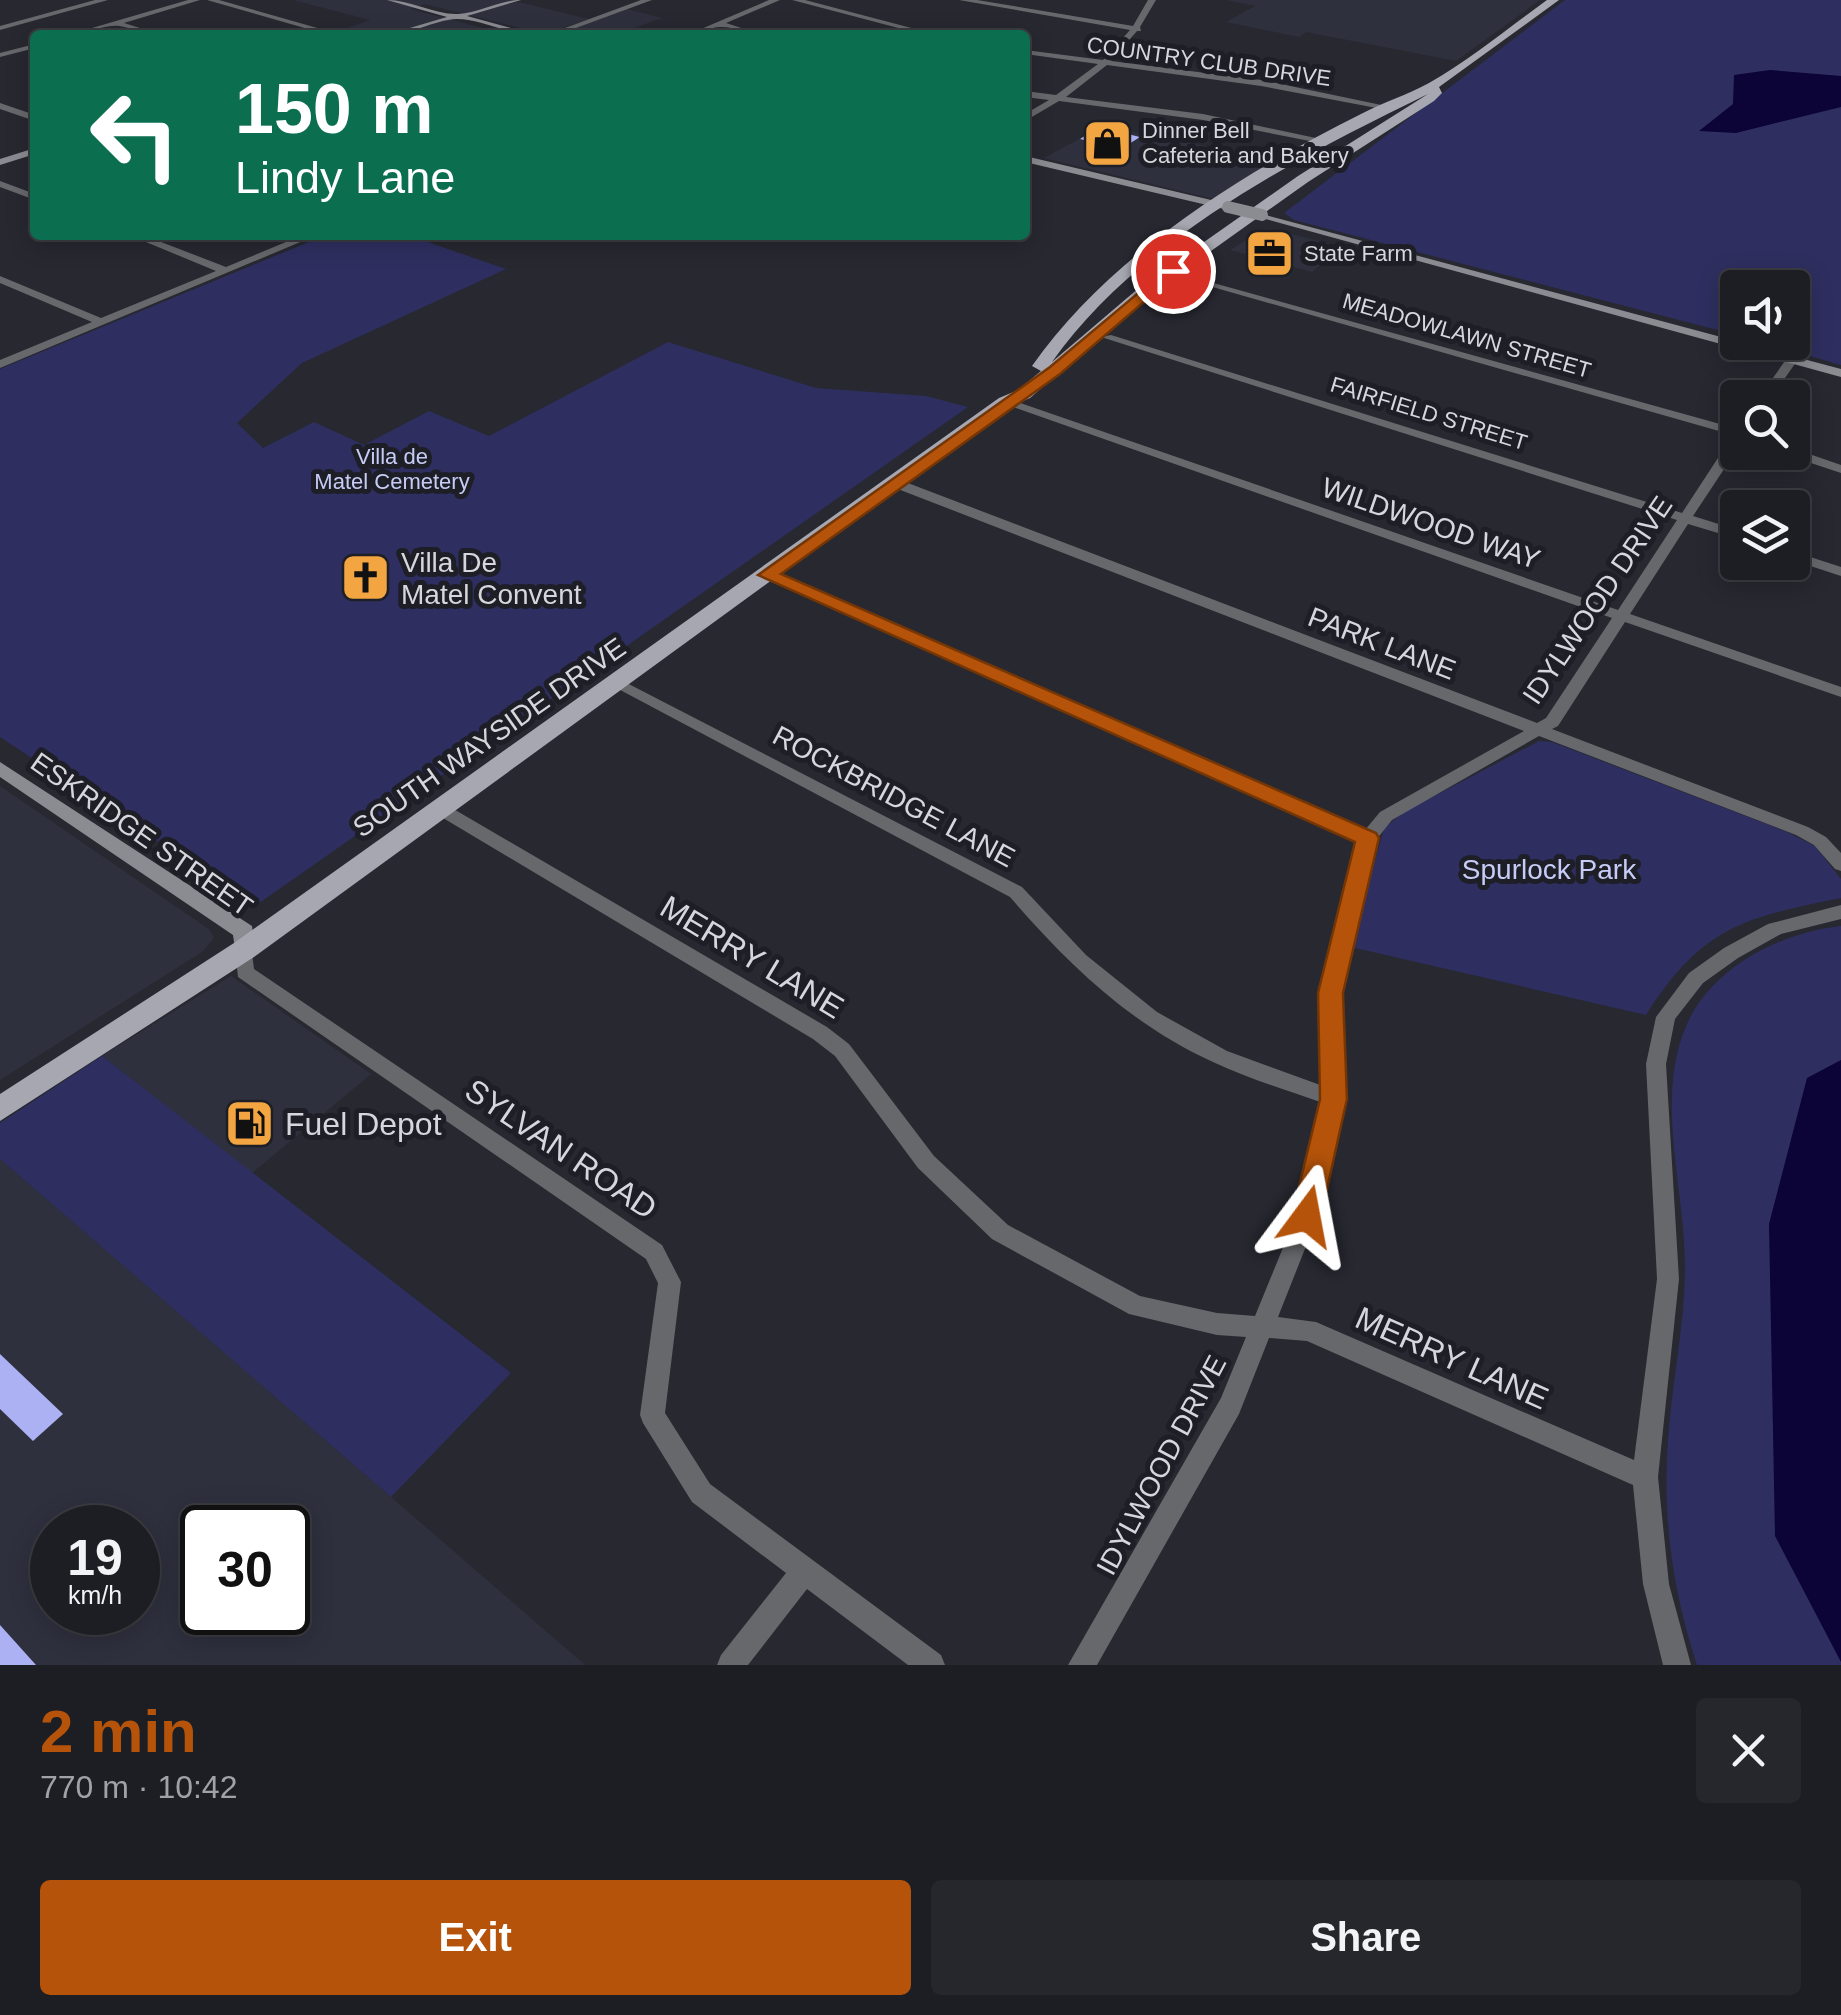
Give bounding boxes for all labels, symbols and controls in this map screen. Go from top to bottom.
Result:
street label: COUNTRY CLUB DRIVE [1085,32,1333,91]
icon: left [70,70,200,200]
text: 150 m [235,70,433,148]
shop icon: Dinner Bell Cafeteria and Bakery [1081,117,1133,169]
place label: Dinner Bell Cafeteria and Bakery [1142,118,1349,168]
text: Lindy Lane [235,152,455,203]
office icon: State Farm [1243,227,1295,279]
pin [1131,229,1216,314]
place label: State Farm [1304,241,1413,266]
icon: arrive [1146,244,1201,299]
map controls [1720,270,1810,580]
button: sound [1720,270,1810,360]
street label: MEADOWLAWN STREET [1340,288,1594,383]
street label: FAIRFIELD STREET [1328,372,1530,455]
button: search [1720,380,1810,470]
park label: Villa de Matel Cemetery [314,444,470,494]
street label: WILDWOOD WAY [1318,472,1544,575]
button: layers [1720,490,1810,580]
street label: IDYLWOOD DRIVE [1516,491,1678,710]
place label: Villa De Matel Convent [401,547,582,610]
church icon: Villa De Matel Convent [340,552,392,604]
street label: PARK LANE [1304,601,1460,686]
street label: SOUTH WAYSIDE DRIVE [347,631,631,843]
street label: ROCKBRIDGE LANE [768,720,1020,873]
street label: ESKRIDGE STREET [25,746,258,923]
park label: Spurlock Park [1462,854,1637,885]
street label: MERRY LANE [654,888,850,1026]
street label: SYLVAN ROAD [459,1072,663,1226]
fuel station icon: Fuel Depot [224,1098,276,1150]
place label: Fuel Depot [285,1106,442,1142]
position arrow [1255,1164,1359,1268]
street label: MERRY LANE [1350,1299,1554,1417]
street label: IDYLWOOD DRIVE [1091,1350,1232,1580]
speed limit sign: 30 [180,1505,310,1635]
text: 19 [67,1530,123,1586]
text: km/h [68,1581,122,1609]
text: 2 min [40,1698,197,1765]
button: close [1696,1698,1801,1803]
text: 770 m · 10:42 [40,1769,237,1805]
button: Exit [40,1880,911,1995]
button: Share [931,1880,1801,1995]

